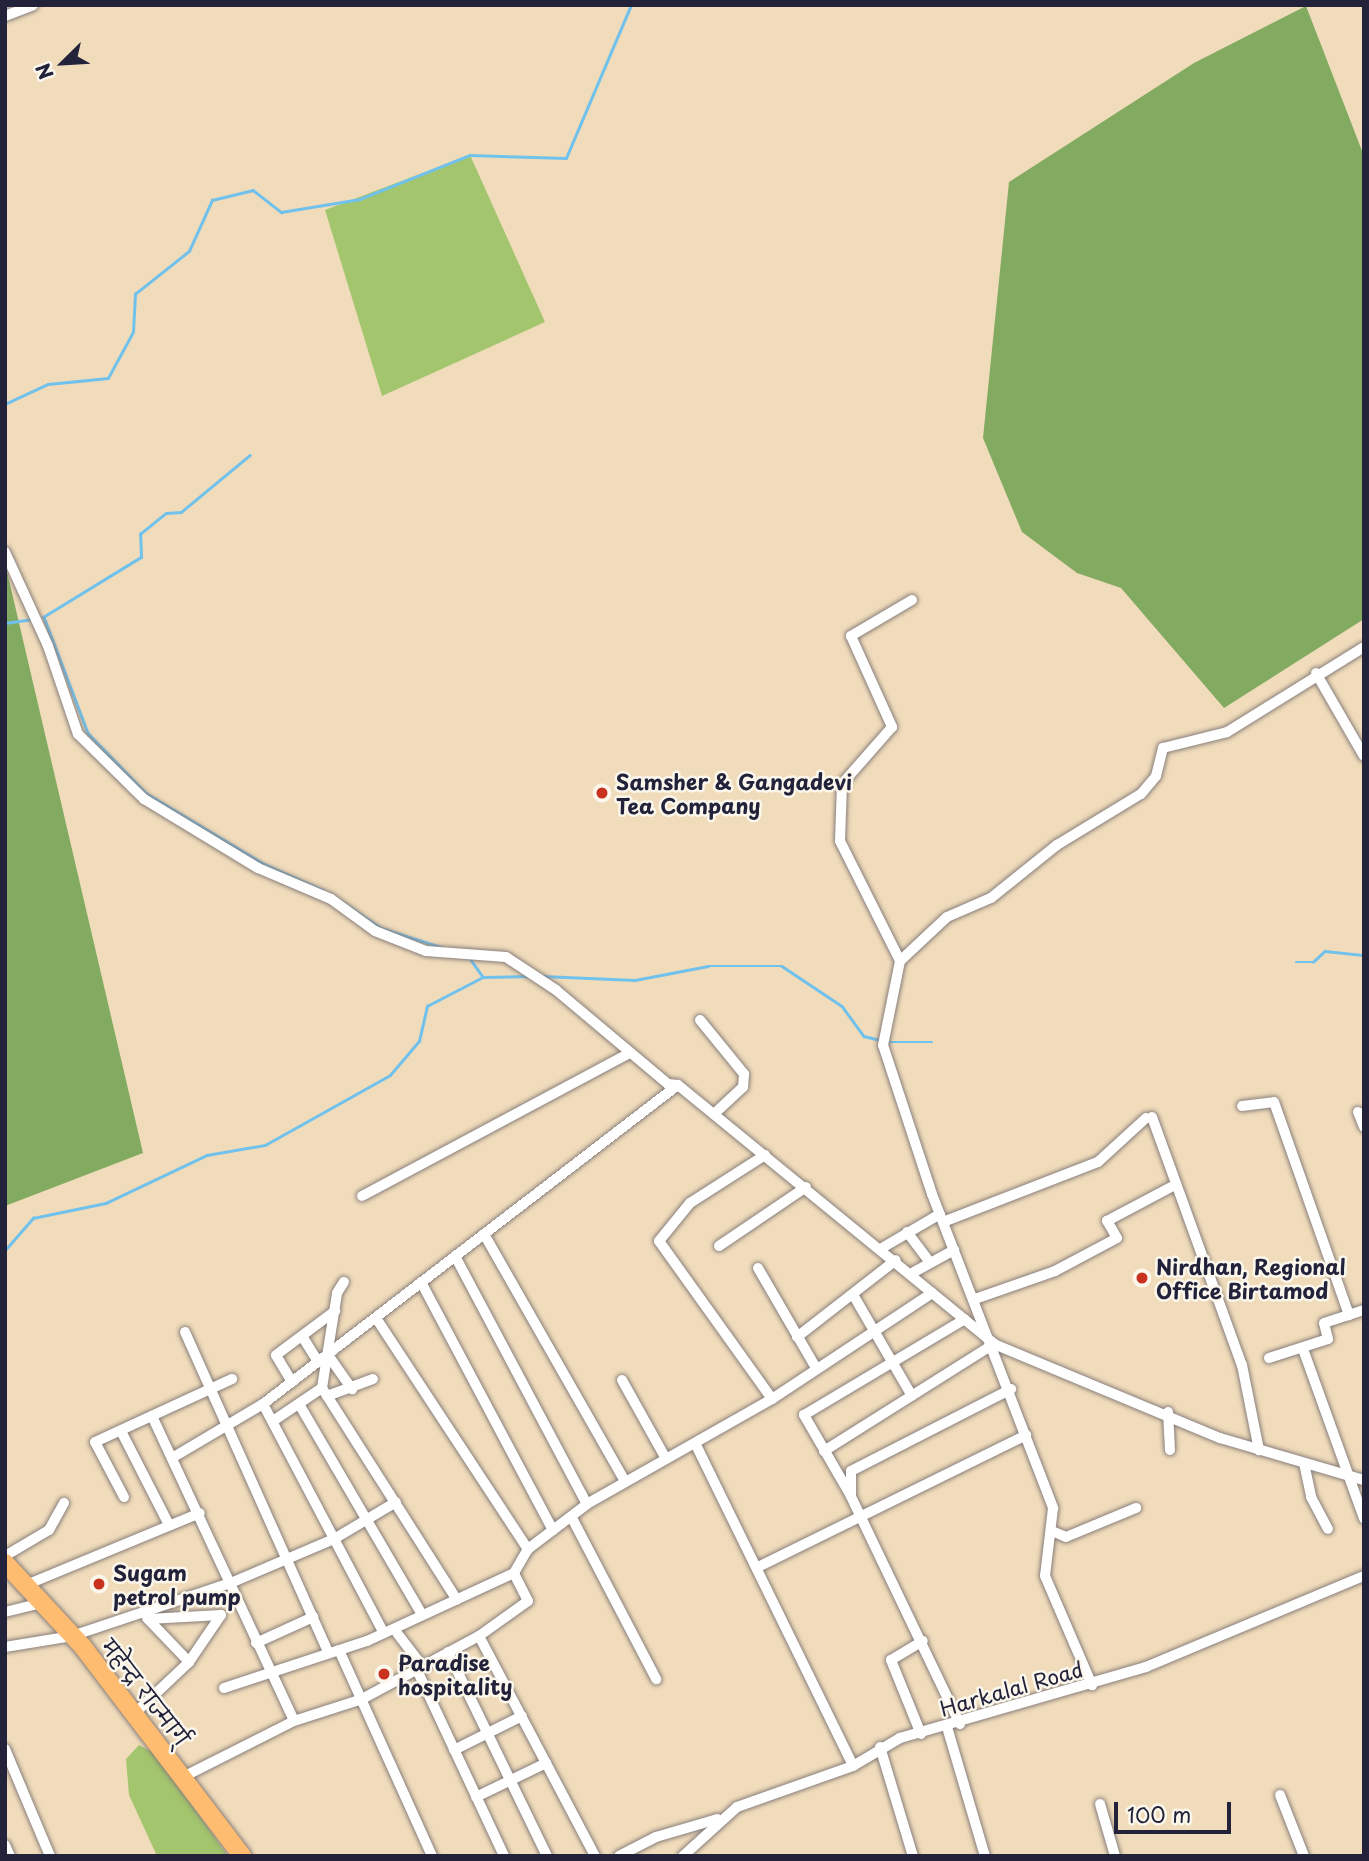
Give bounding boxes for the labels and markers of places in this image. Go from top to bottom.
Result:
place label: Samsher & Gangadevi Tea Company [616,768,853,818]
marker: Samsher & Gangadevi Tea Company [594,785,610,801]
place label: Nirdhan, Regional Office Birtamod [1156,1253,1345,1303]
marker: Nirdhan, Regional Office Birtamod [1134,1270,1150,1286]
place label: Sugam petrol pump [113,1559,242,1609]
marker: Sugam petrol pump [91,1576,107,1592]
place label: Paradise hospitality [398,1649,512,1699]
marker: Paradise hospitality [376,1666,392,1682]

